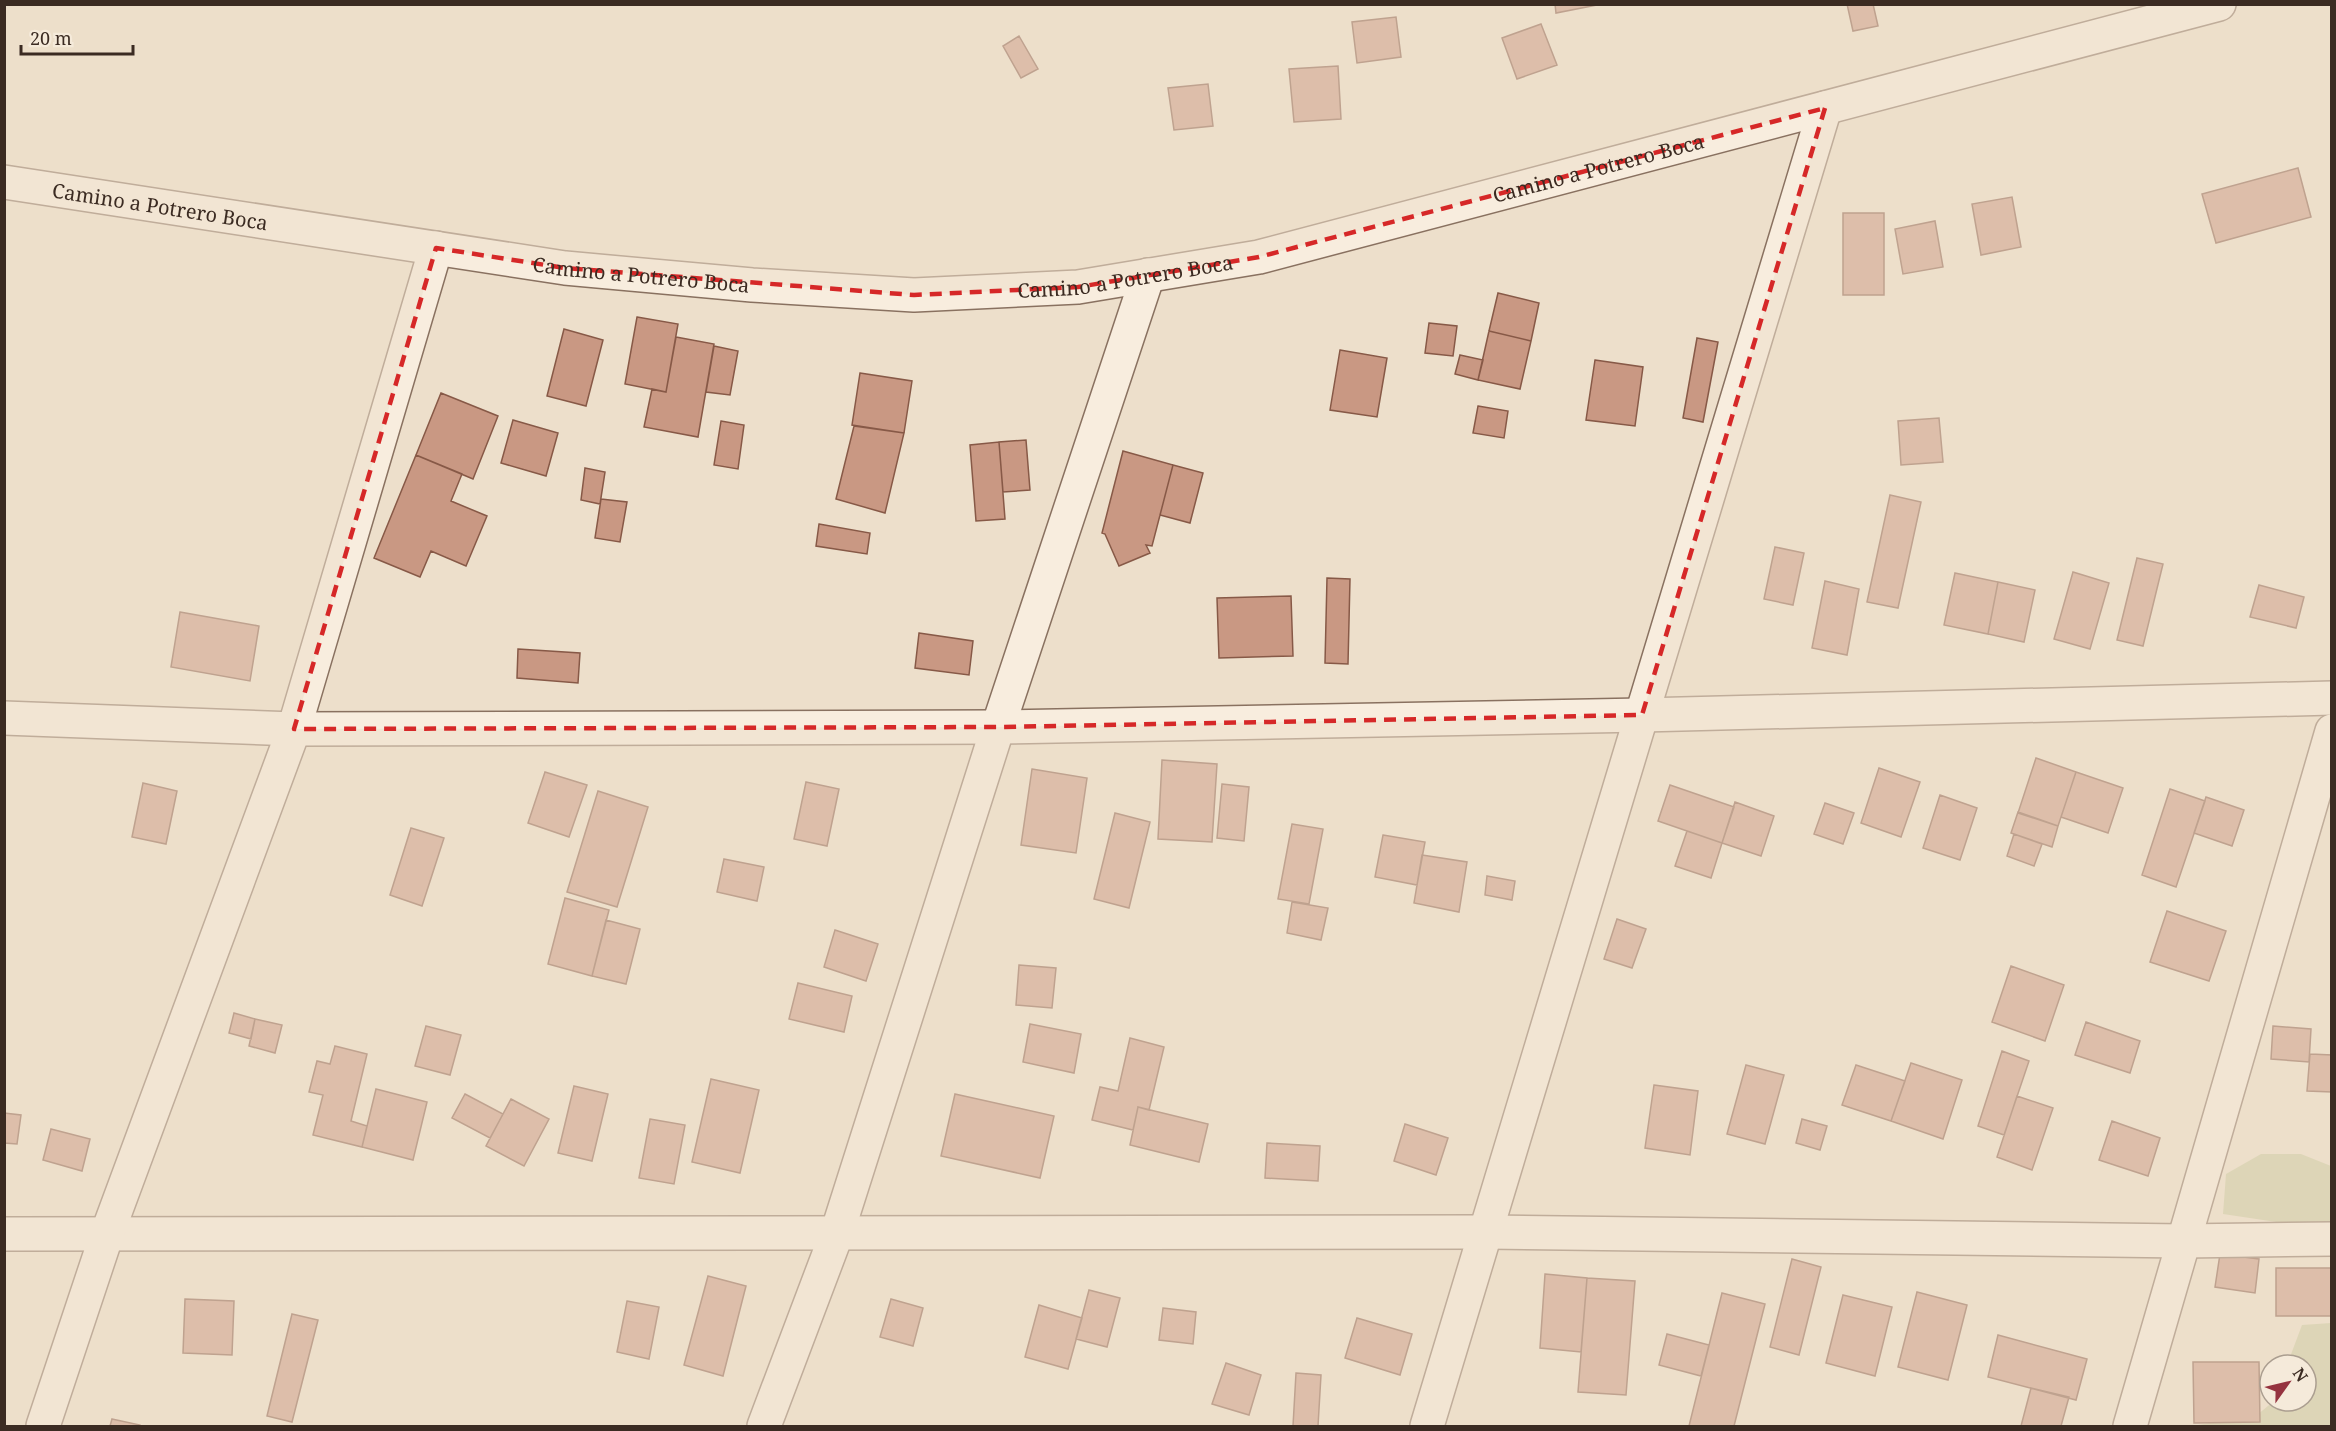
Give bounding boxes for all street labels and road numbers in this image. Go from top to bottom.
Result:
street label: Camino a Potrero Boca [1489,127,1707,208]
street label: Camino a Potrero Boca [51,176,270,236]
street label: Camino a Potrero Boca [1017,248,1235,303]
street label: Camino a Potrero Boca [531,250,751,298]

